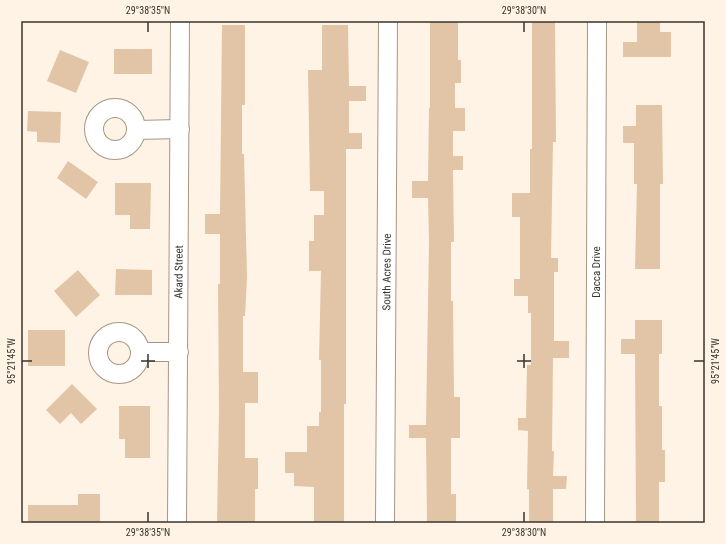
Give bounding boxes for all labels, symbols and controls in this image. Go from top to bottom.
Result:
text: 29°38'35"N [126,5,170,16]
text: 29°38'30"N [502,5,546,16]
street label: South Acres Drive [380,233,394,311]
street label: Akard Street [172,245,186,299]
street label: Dacca Drive [590,246,603,298]
text: 95°21'45"W [6,338,17,384]
text: 95°21'45"W [710,338,721,384]
text: 29°38'35"N [126,527,170,538]
text: 29°38'30"N [502,527,546,538]

